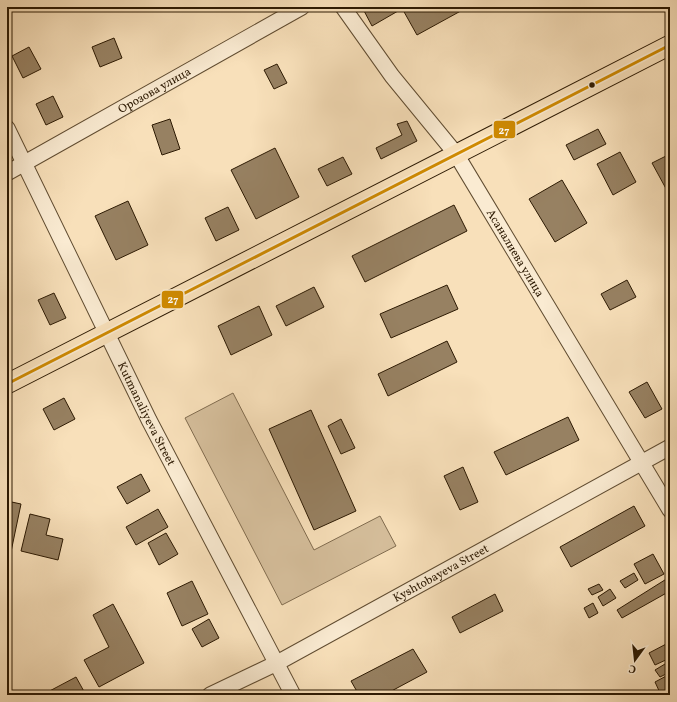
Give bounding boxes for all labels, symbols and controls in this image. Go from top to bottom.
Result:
street label: Орозова улица [115,64,194,118]
unlabelled marker [587,80,597,90]
line badge: 27 [493,120,516,139]
text: 27 [499,124,509,139]
street label: Асаналиева улица [482,206,547,300]
line badge: 27 [161,290,184,309]
text: 27 [168,293,178,308]
street label: Kutmanaliyeva Street [113,360,179,469]
street label: Kyshtobayeva Street [390,541,492,607]
north arrow [615,640,655,680]
text: С [627,660,638,676]

